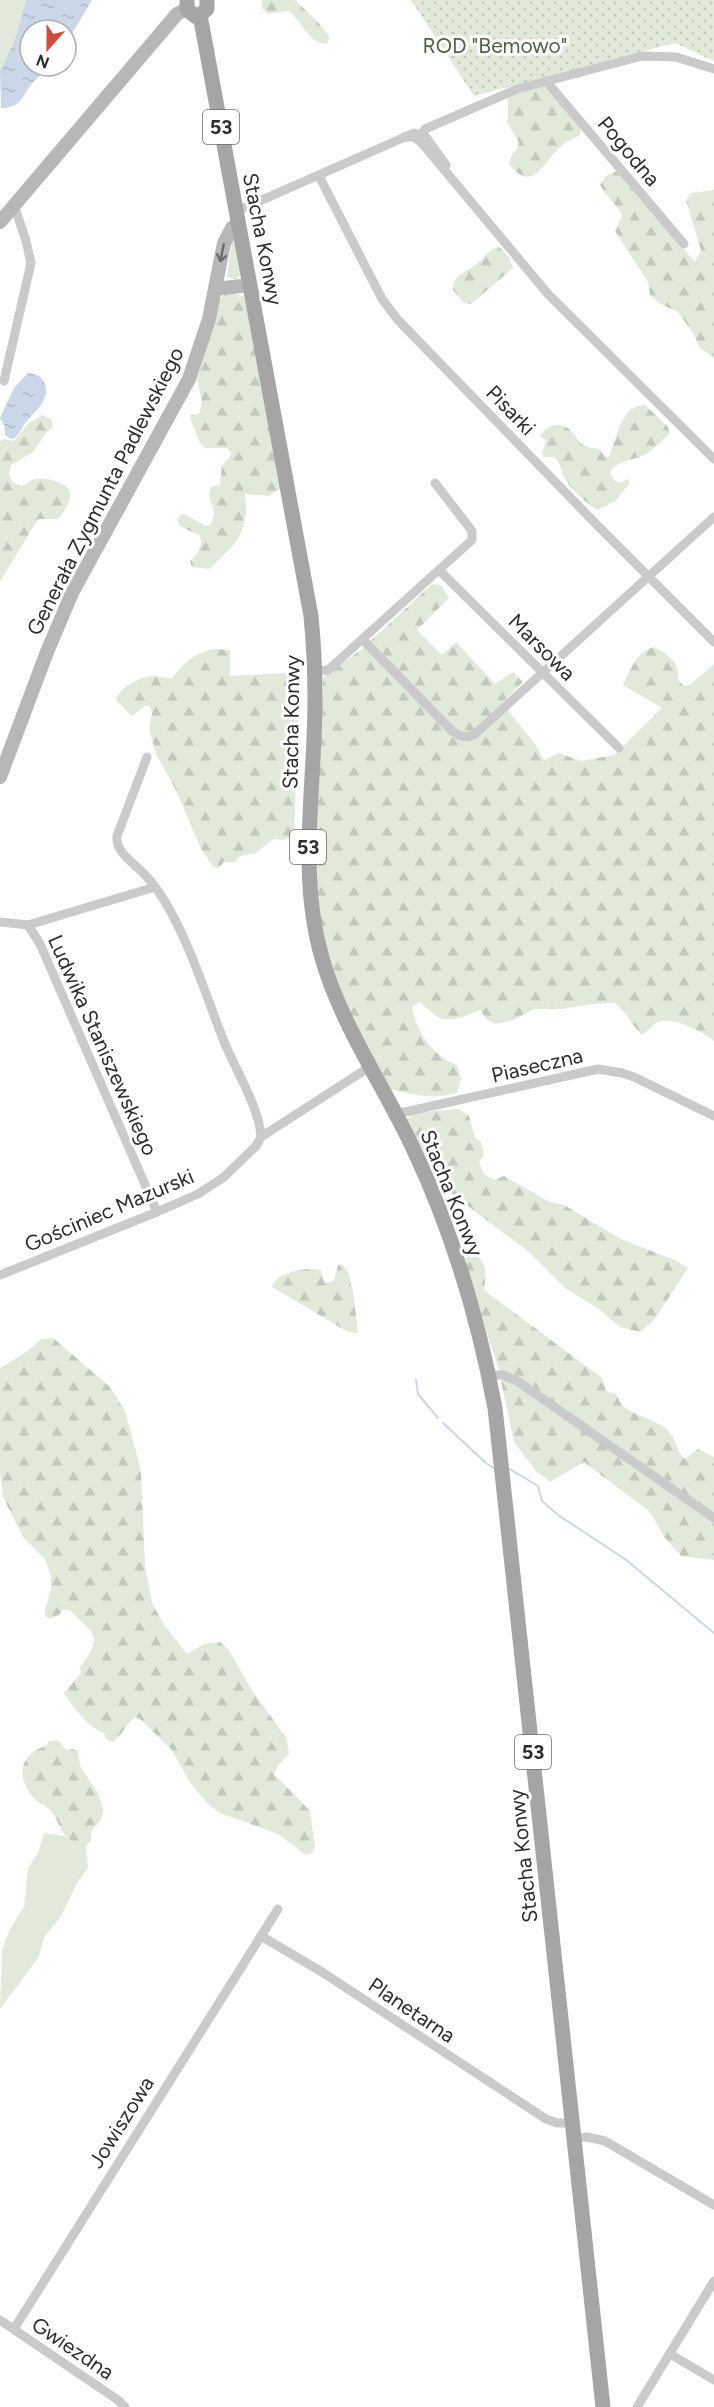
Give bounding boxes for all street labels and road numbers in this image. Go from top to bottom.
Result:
road number: 53 [203,110,239,144]
street label: Pogodna [593,111,665,191]
street label: Stacha Konwy [238,171,288,307]
street label: Generała Zygmunta Padlewskiego [21,343,189,639]
street label: Pisarki [481,380,541,440]
street label: Marsowa [503,608,581,686]
street label: Stacha Konwy [277,655,305,789]
road number: 53 [290,830,326,864]
street label: Ludwika Staniszewskiego [43,931,163,1159]
street label: Piaseczna [489,1042,585,1088]
street label: Stacha Konwy [415,1126,489,1260]
street label: Gościniec Mazurski [21,1163,197,1257]
road number: 53 [515,1735,551,1769]
street label: Stacha Konwy [504,1788,542,1924]
street label: Planetarna [364,1972,460,2048]
street label: Jowiszowa [83,2072,159,2172]
street label: Gwiezdna [27,2311,119,2385]

